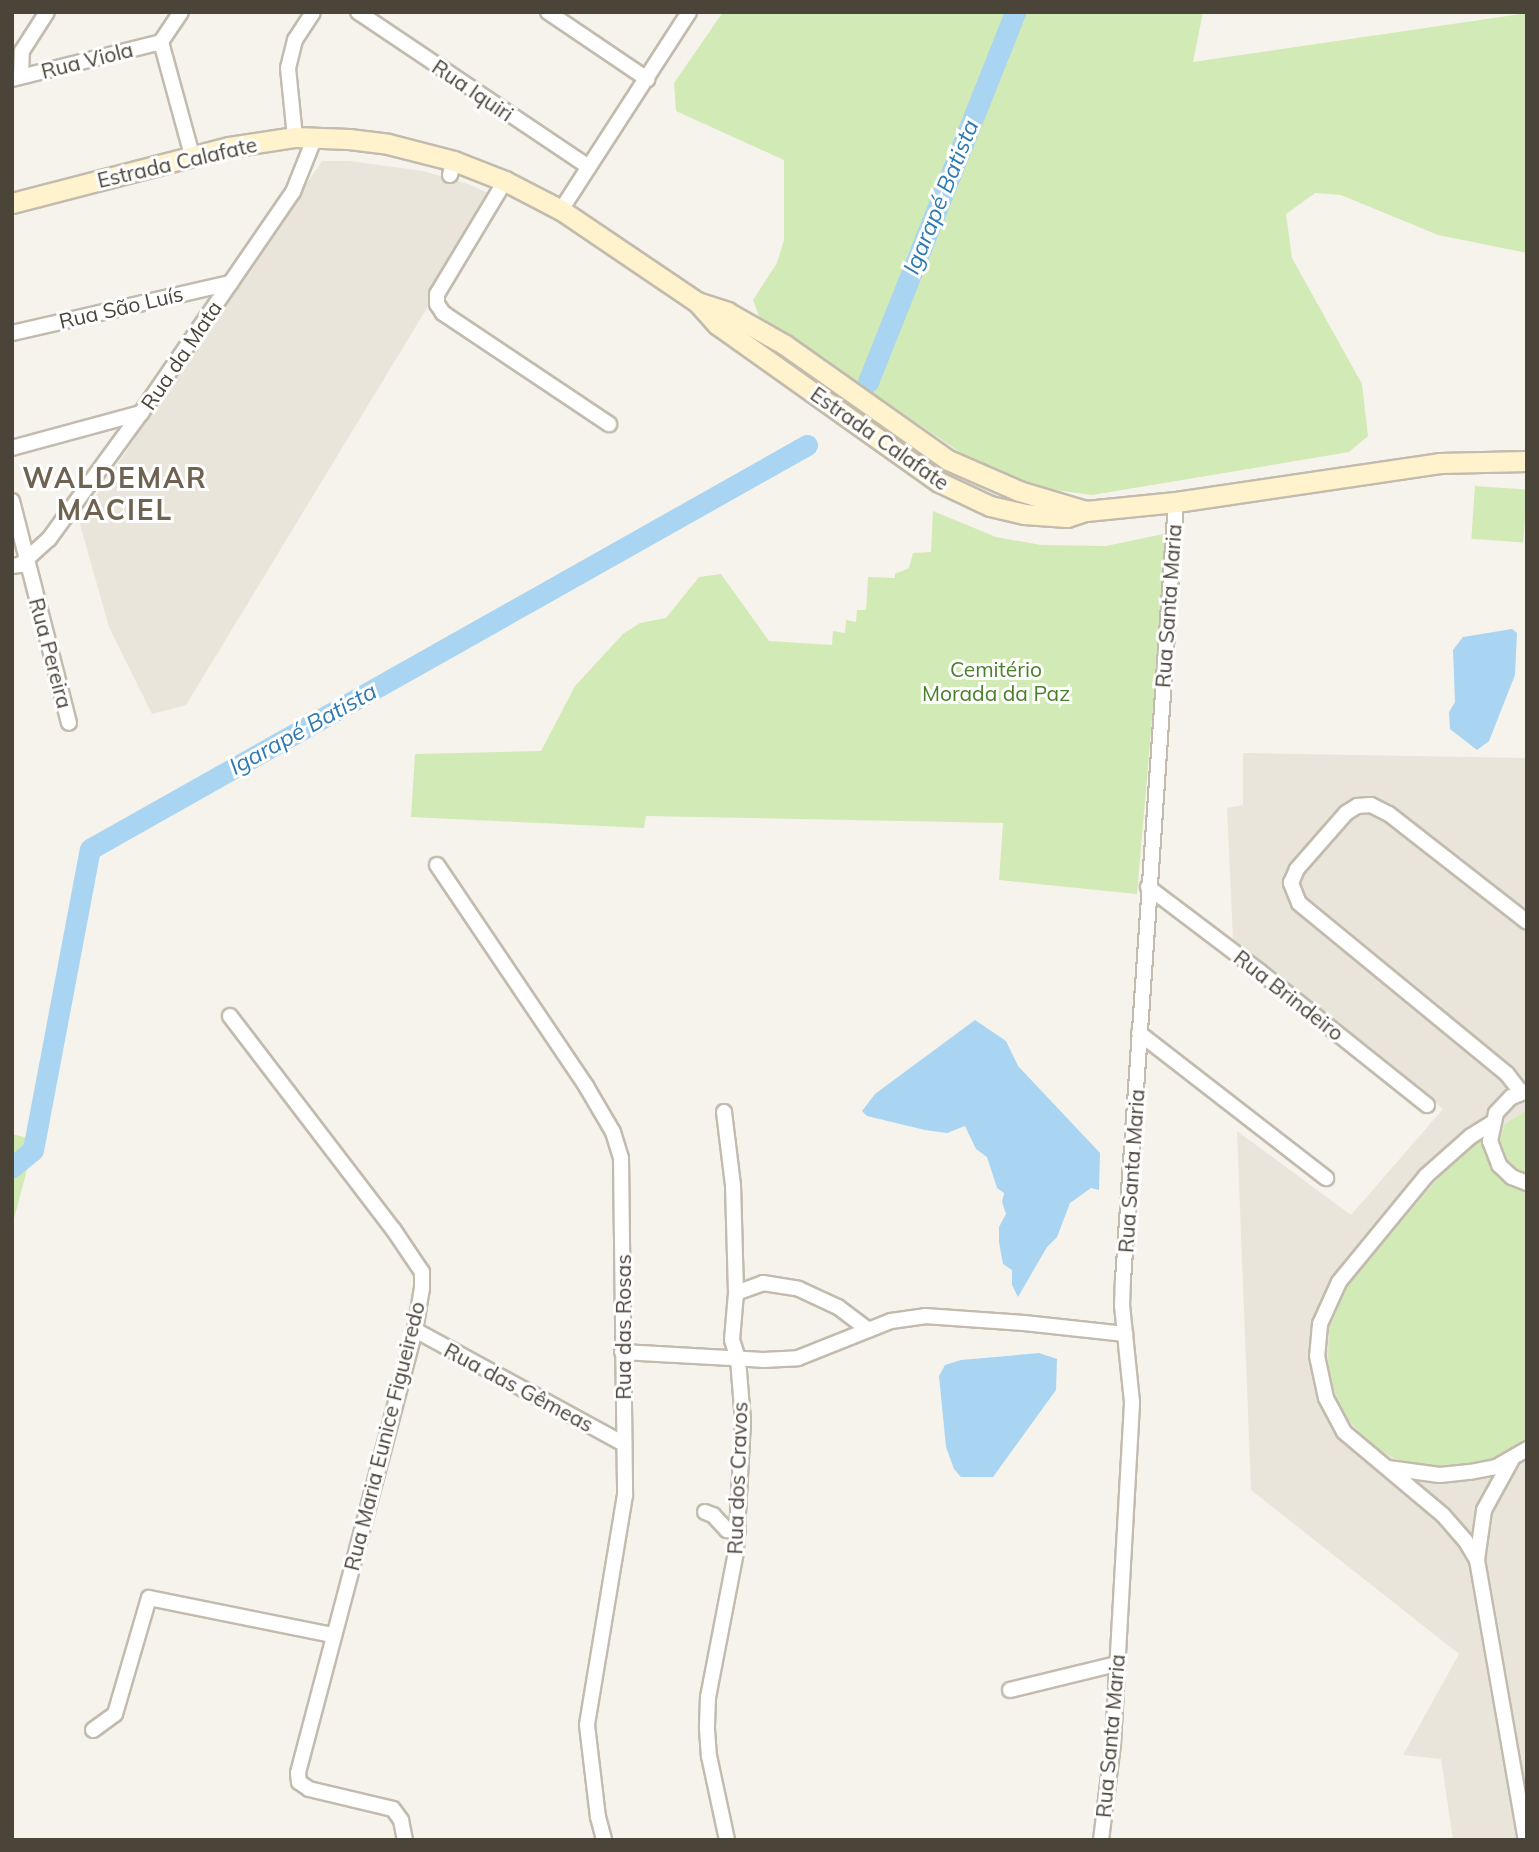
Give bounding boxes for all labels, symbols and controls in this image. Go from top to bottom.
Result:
street label: Rua Viola [38,36,136,84]
street label: Rua Iquiri [428,54,518,126]
water label: Igarapé Batista [897,116,985,278]
street label: Estrada Calafate [95,131,259,193]
street label: Rua São Luís [56,280,186,334]
street label: Rua da Mata [135,296,227,414]
street label: Estrada Calafate [806,381,954,495]
district label: WALDEMAR MACIEL [23,461,207,527]
street label: Rua Santa Maria [1150,523,1186,689]
street label: Rua Pereira [24,595,78,711]
park label: Cemitério Morada da Paz [922,656,1070,706]
water label: Igarapé Batista [225,677,381,781]
street label: Rua Brindeiro [1229,944,1349,1046]
street label: Rua Santa Maria [1113,1088,1149,1254]
street label: Rua das Rosas [610,1254,636,1400]
street label: Rua Maria Eunice Figueiredo [338,1299,430,1573]
street label: Rua das Gêmeas [440,1337,598,1437]
street label: Rua dos Cravos [722,1401,752,1555]
street label: Rua Santa Maria [1090,1653,1130,1819]

